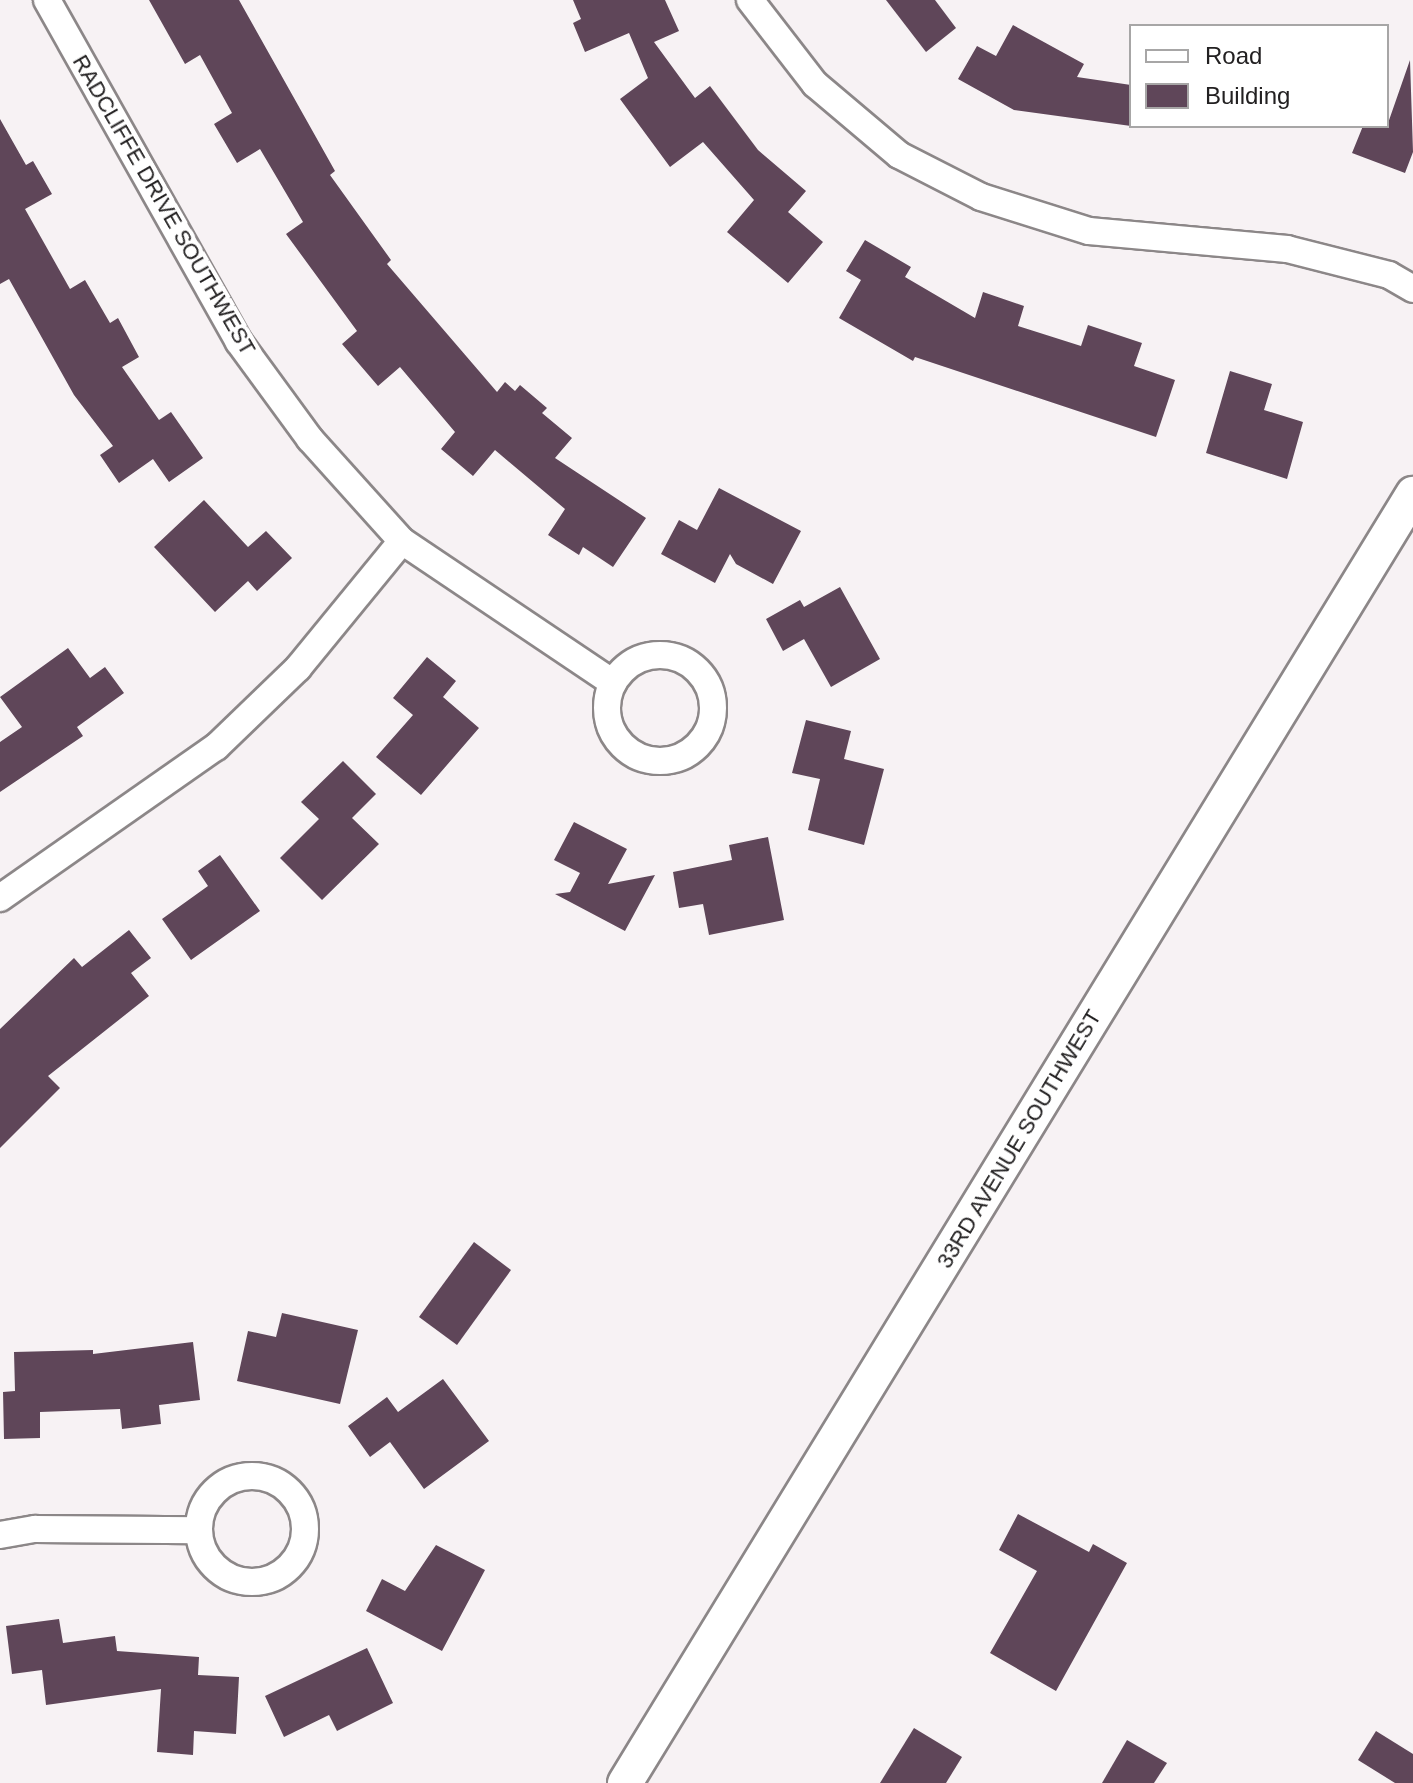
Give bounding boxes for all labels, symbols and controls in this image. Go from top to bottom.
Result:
legend [1129,24,1389,128]
text: Road [1205,42,1262,69]
street label: RADCLIFFE DRIVE SOUTHWEST [67,50,261,360]
text: Building [1205,82,1290,109]
street label: 33RD AVENUE SOUTHWEST [931,1005,1107,1273]

